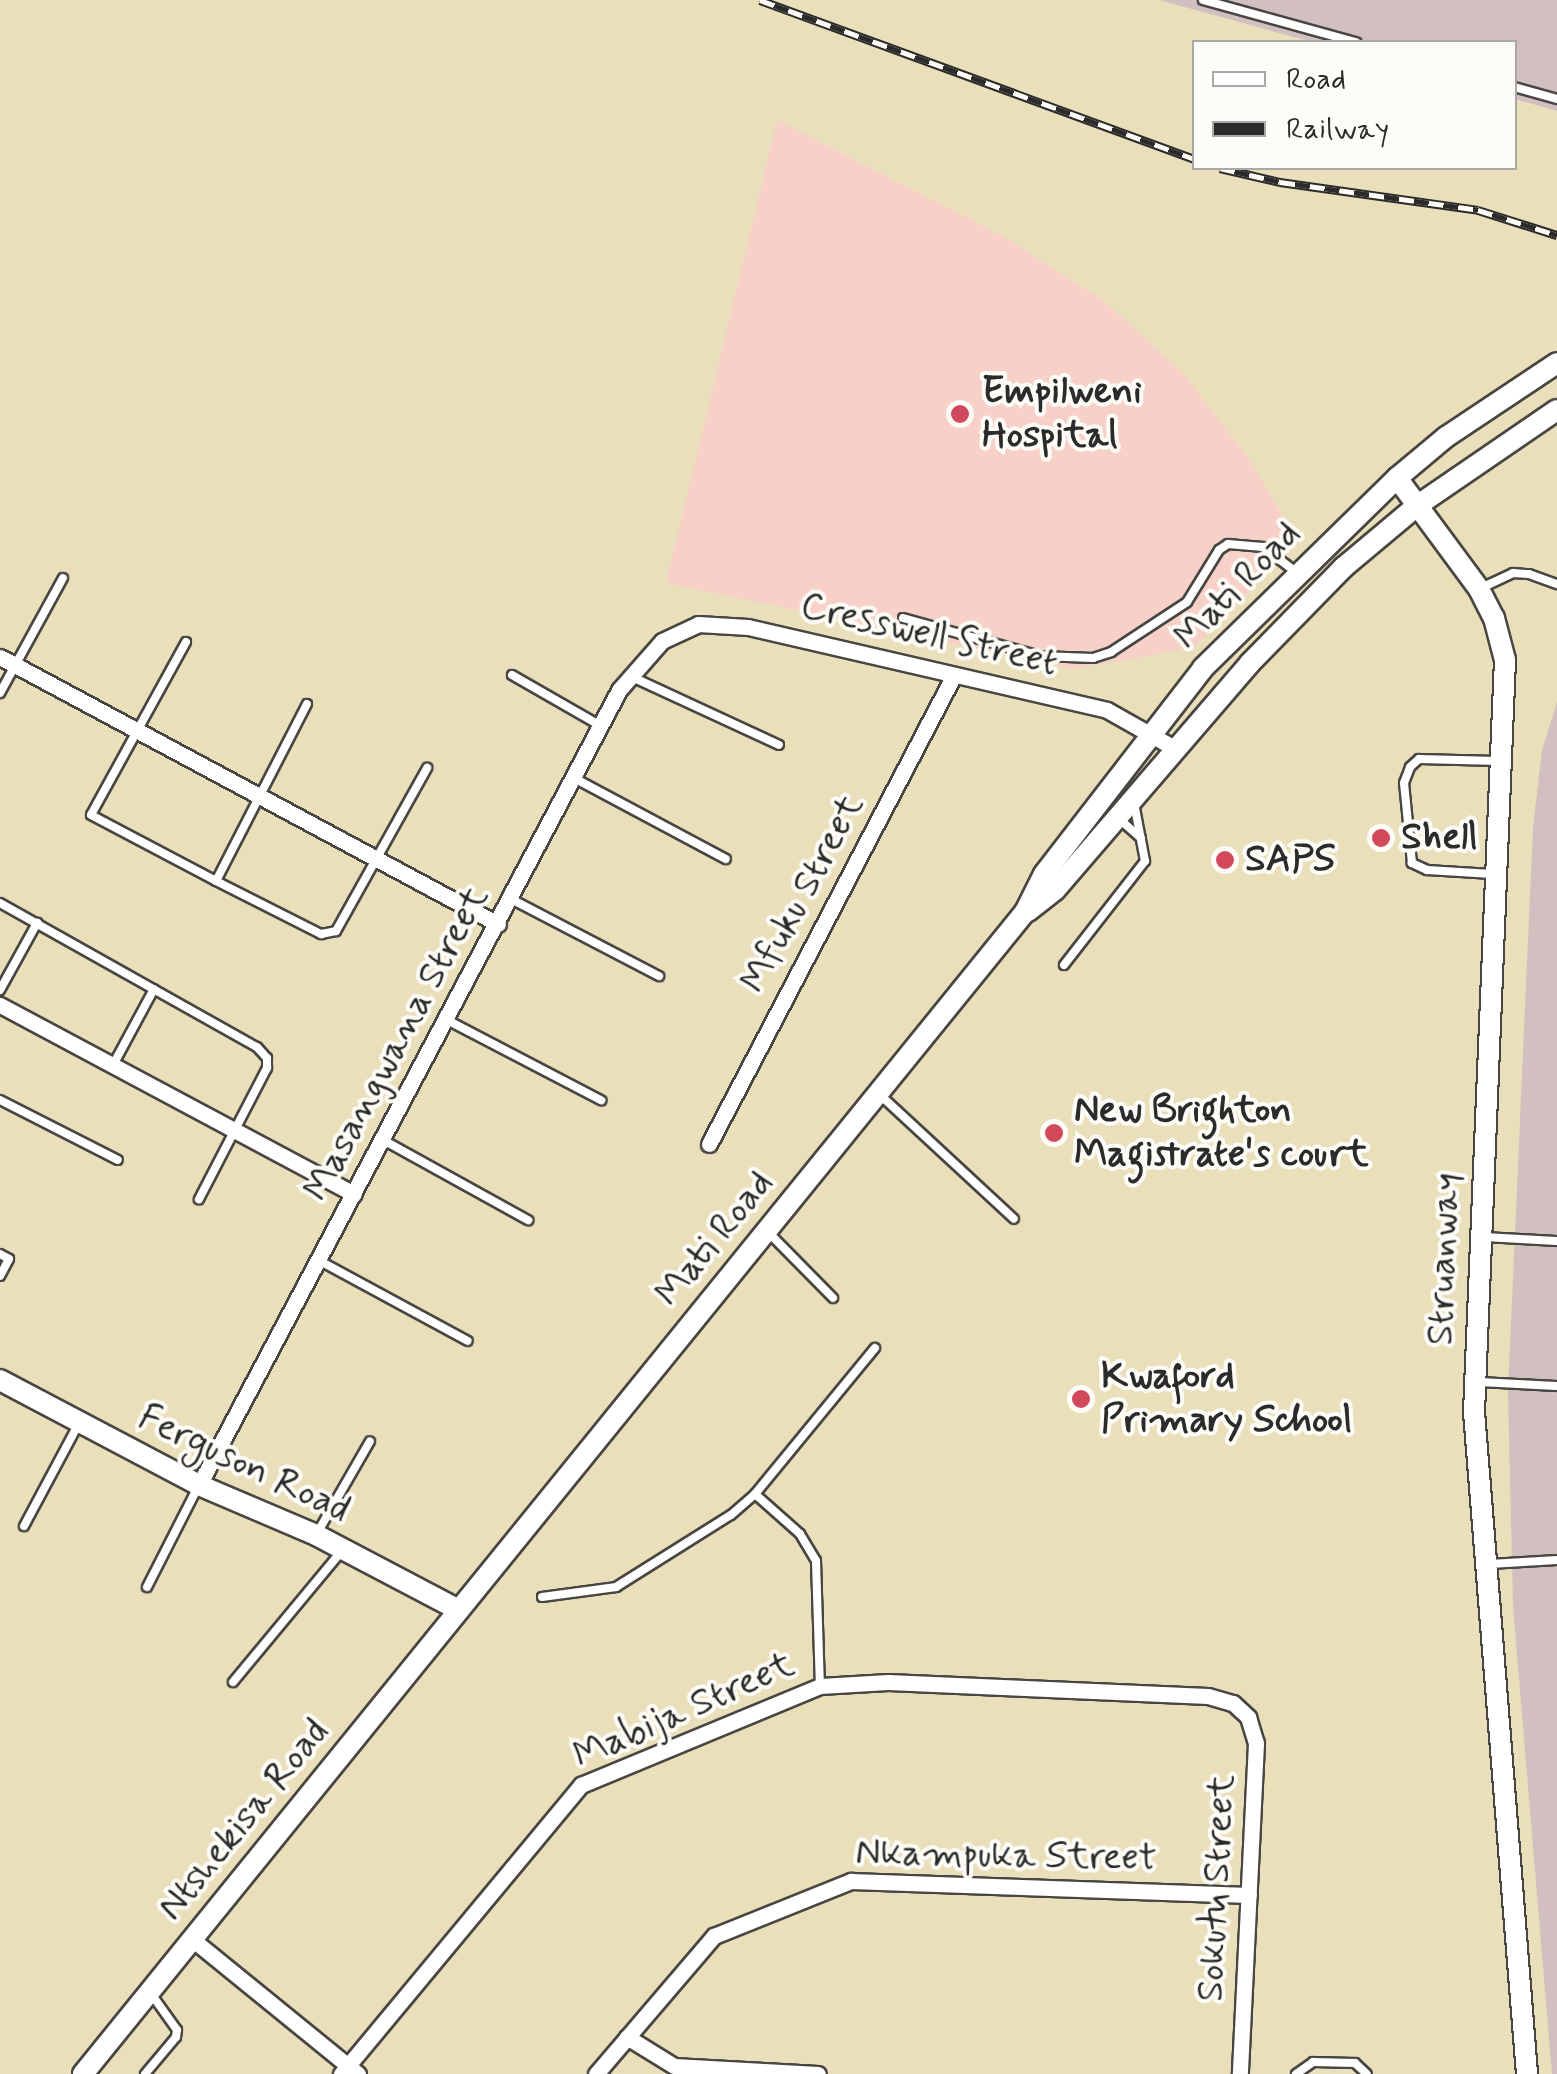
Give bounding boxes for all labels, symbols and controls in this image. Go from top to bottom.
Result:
legend [1192,40,1517,170]
text: Road [1286,60,1346,99]
text: Railway [1286,110,1389,149]
place label: Empilweni Hospital [982,369,1142,458]
marker: Empilweni Hospital [947,401,973,427]
street label: Mati Road [1165,512,1311,660]
street label: Cresswell Street [793,583,1065,687]
street label: Mfuku Street [732,787,874,1001]
place label: Shell [1401,815,1478,861]
marker: Shell [1370,827,1392,849]
place label: SAPS [1245,837,1335,883]
marker: SAPS [1214,849,1236,871]
street label: Masangwana Street [295,879,499,1209]
place label: New Brighton Magistrate's court [1074,1088,1359,1178]
marker: New Brighton Magistrate's court [1043,1122,1065,1144]
street label: Mati Road [646,1162,784,1316]
street label: Struanway [1418,1172,1470,1346]
place label: Kwaford Primary School [1101,1354,1352,1444]
marker: Kwaford Primary School [1070,1388,1092,1410]
street label: Ferguson Road [132,1396,356,1532]
street label: Mabija Street [567,1642,801,1780]
street label: Ntshekisa Road [149,1711,339,1929]
street label: Sokutu Street [1188,1773,1246,2003]
street label: Nkampuka Street [856,1831,1156,1881]

